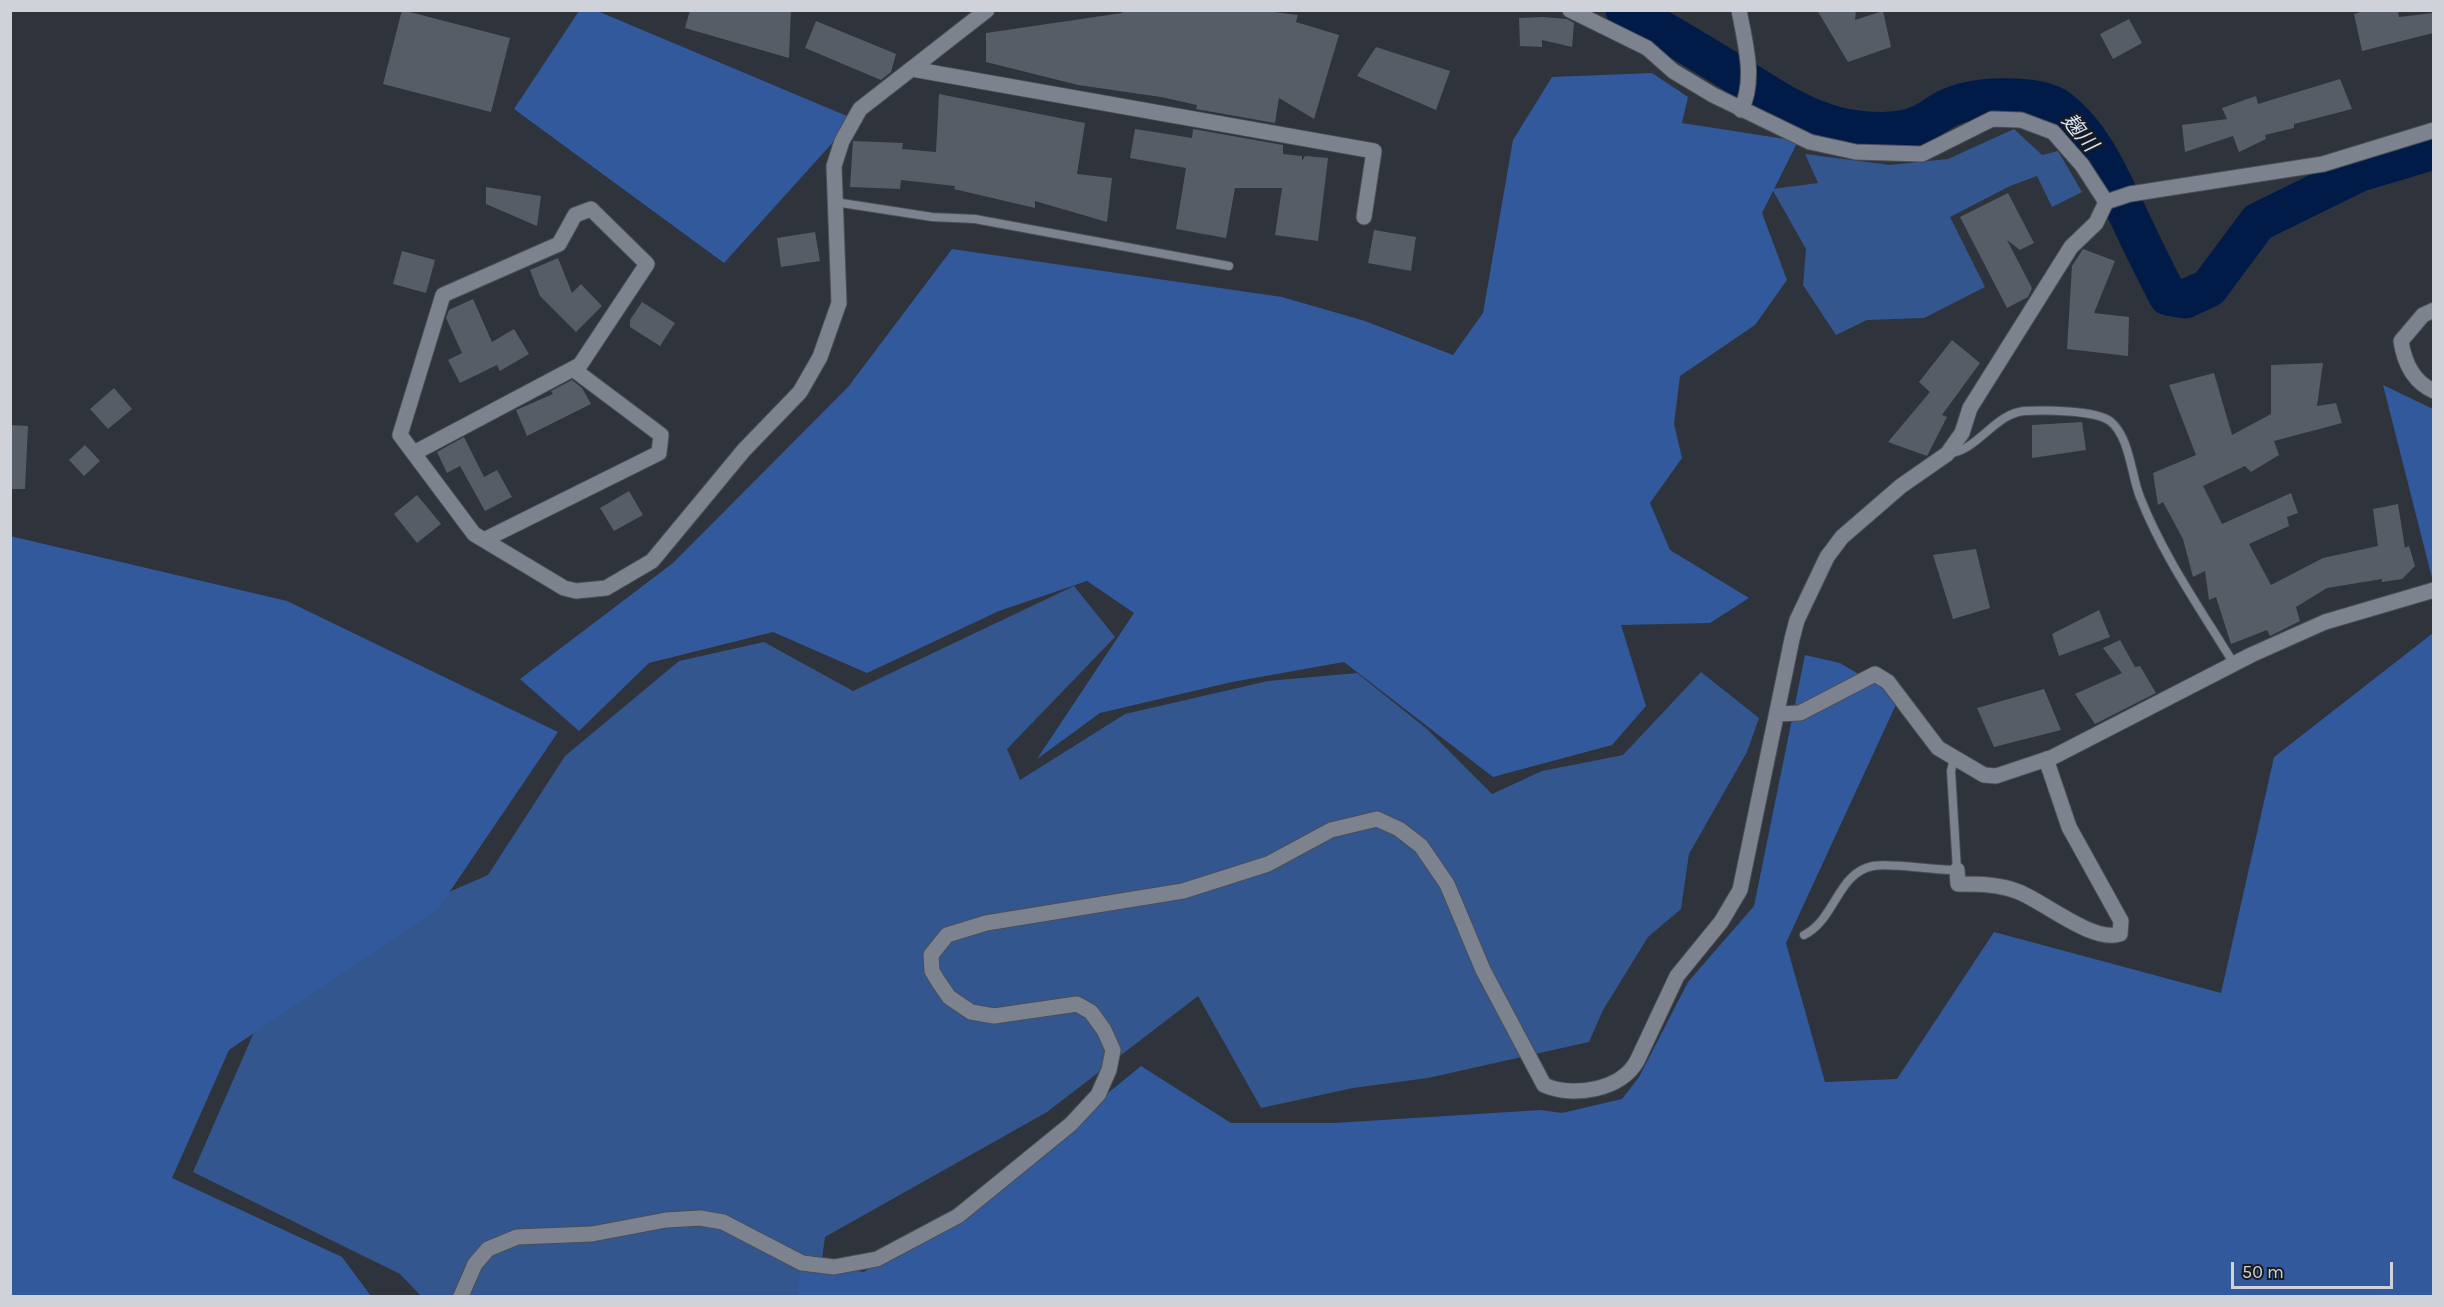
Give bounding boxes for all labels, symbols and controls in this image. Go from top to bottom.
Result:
water label: 麹川 [2056,109,2102,157]
scale bar [2234,1250,2396,1288]
text: 50 m [2242,1261,2284,1283]

